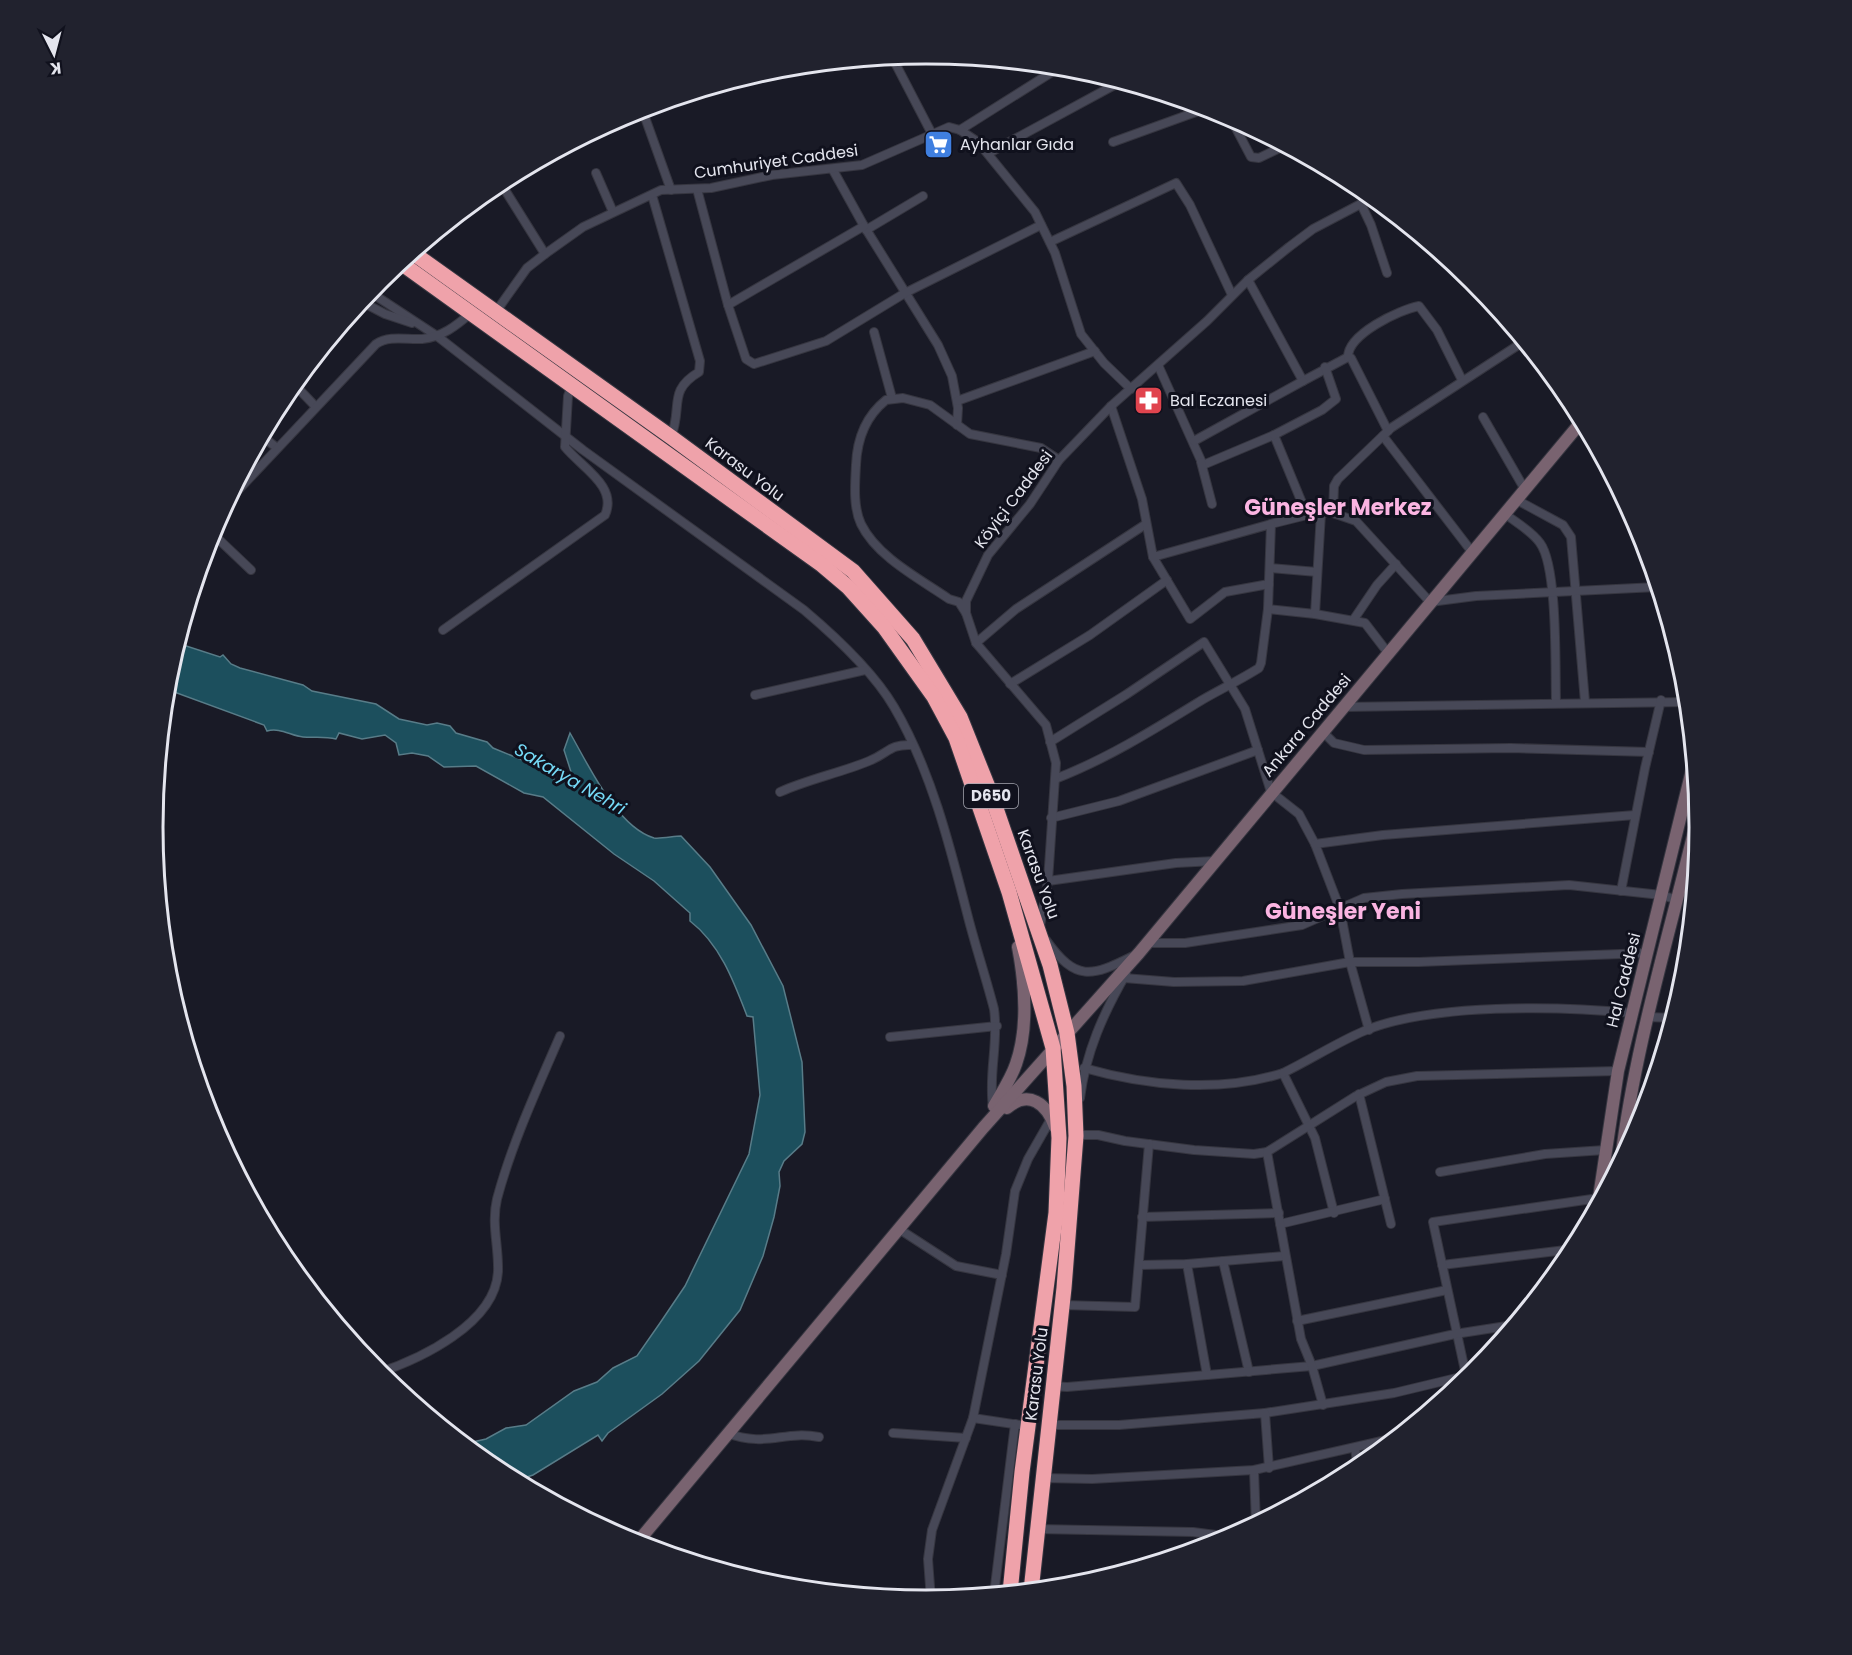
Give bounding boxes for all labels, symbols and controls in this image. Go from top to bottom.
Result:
north arrow [24,24,84,84]
text: K [49,56,62,80]
supermarket icon: Ayhanlar Gıda [923,128,955,160]
place label: Ayhanlar Gıda [960,133,1074,156]
street label: Cumhuriyet Caddesi [693,139,860,184]
pharmacy icon: Bal Eczanesi [1133,384,1165,416]
place label: Bal Eczanesi [1170,389,1267,412]
street label: Karasu Yolu [700,432,789,507]
street label: Köyiçi Caddesi [969,445,1058,553]
district label: Güneşler Merkez [1244,492,1432,523]
street label: Ankara Caddesi [1256,669,1356,782]
water label: Sakarya Nehri [510,737,631,821]
road number: D650 [964,784,1018,808]
street label: Karasu Yolu [1012,826,1065,922]
district label: Güneşler Yeni [1265,896,1421,927]
street label: Hal Caddesi [1601,930,1646,1030]
street label: Karasu Yolu [1019,1326,1054,1422]

